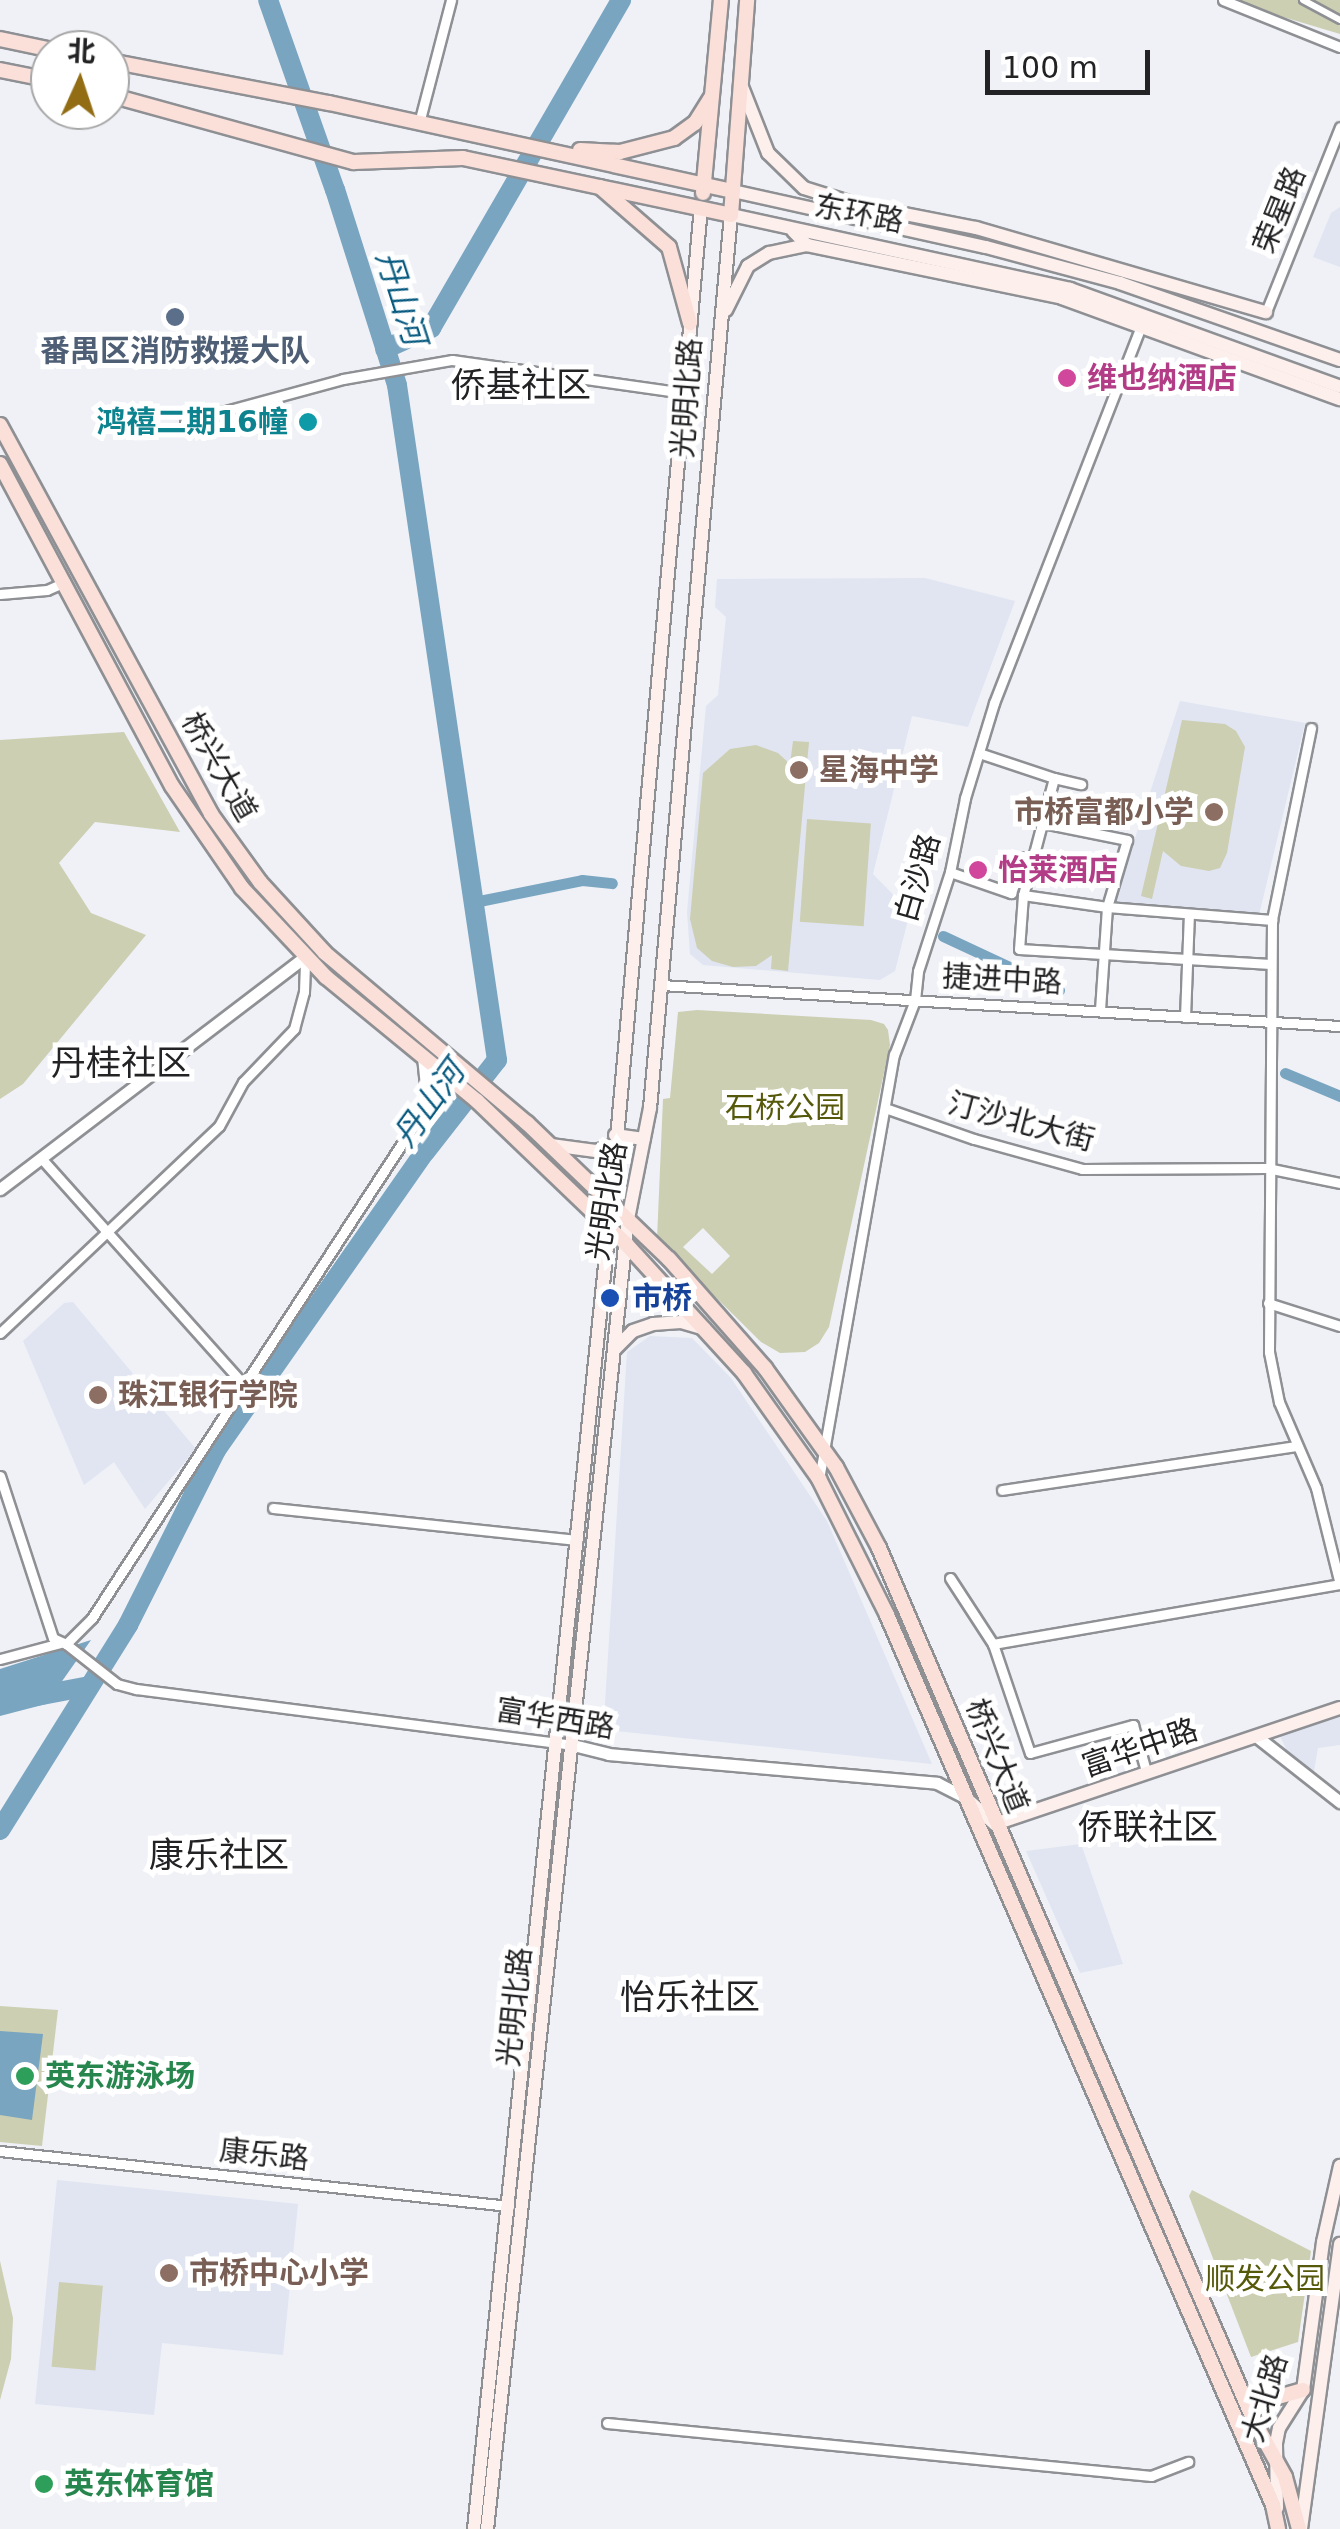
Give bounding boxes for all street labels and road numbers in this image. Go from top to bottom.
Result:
street label: 荣星路 [1246,162,1314,258]
street label: 东环路 [811,188,907,240]
street label: 光明北路 [665,337,709,459]
street label: 桥兴大道 [173,706,265,828]
street label: 白沙路 [888,830,948,926]
street label: 捷进中路 [941,959,1063,1001]
street label: 汀沙北大街 [944,1085,1098,1159]
street label: 光明北路 [580,1139,634,1263]
street label: 富华西路 [493,1692,617,1746]
street label: 桥兴大道 [958,1694,1036,1818]
street label: 富华中路 [1077,1711,1203,1785]
street label: 光明北路 [491,1945,539,2069]
street label: 康乐路 [217,2132,311,2178]
street label: 大北路 [1235,2350,1295,2446]

